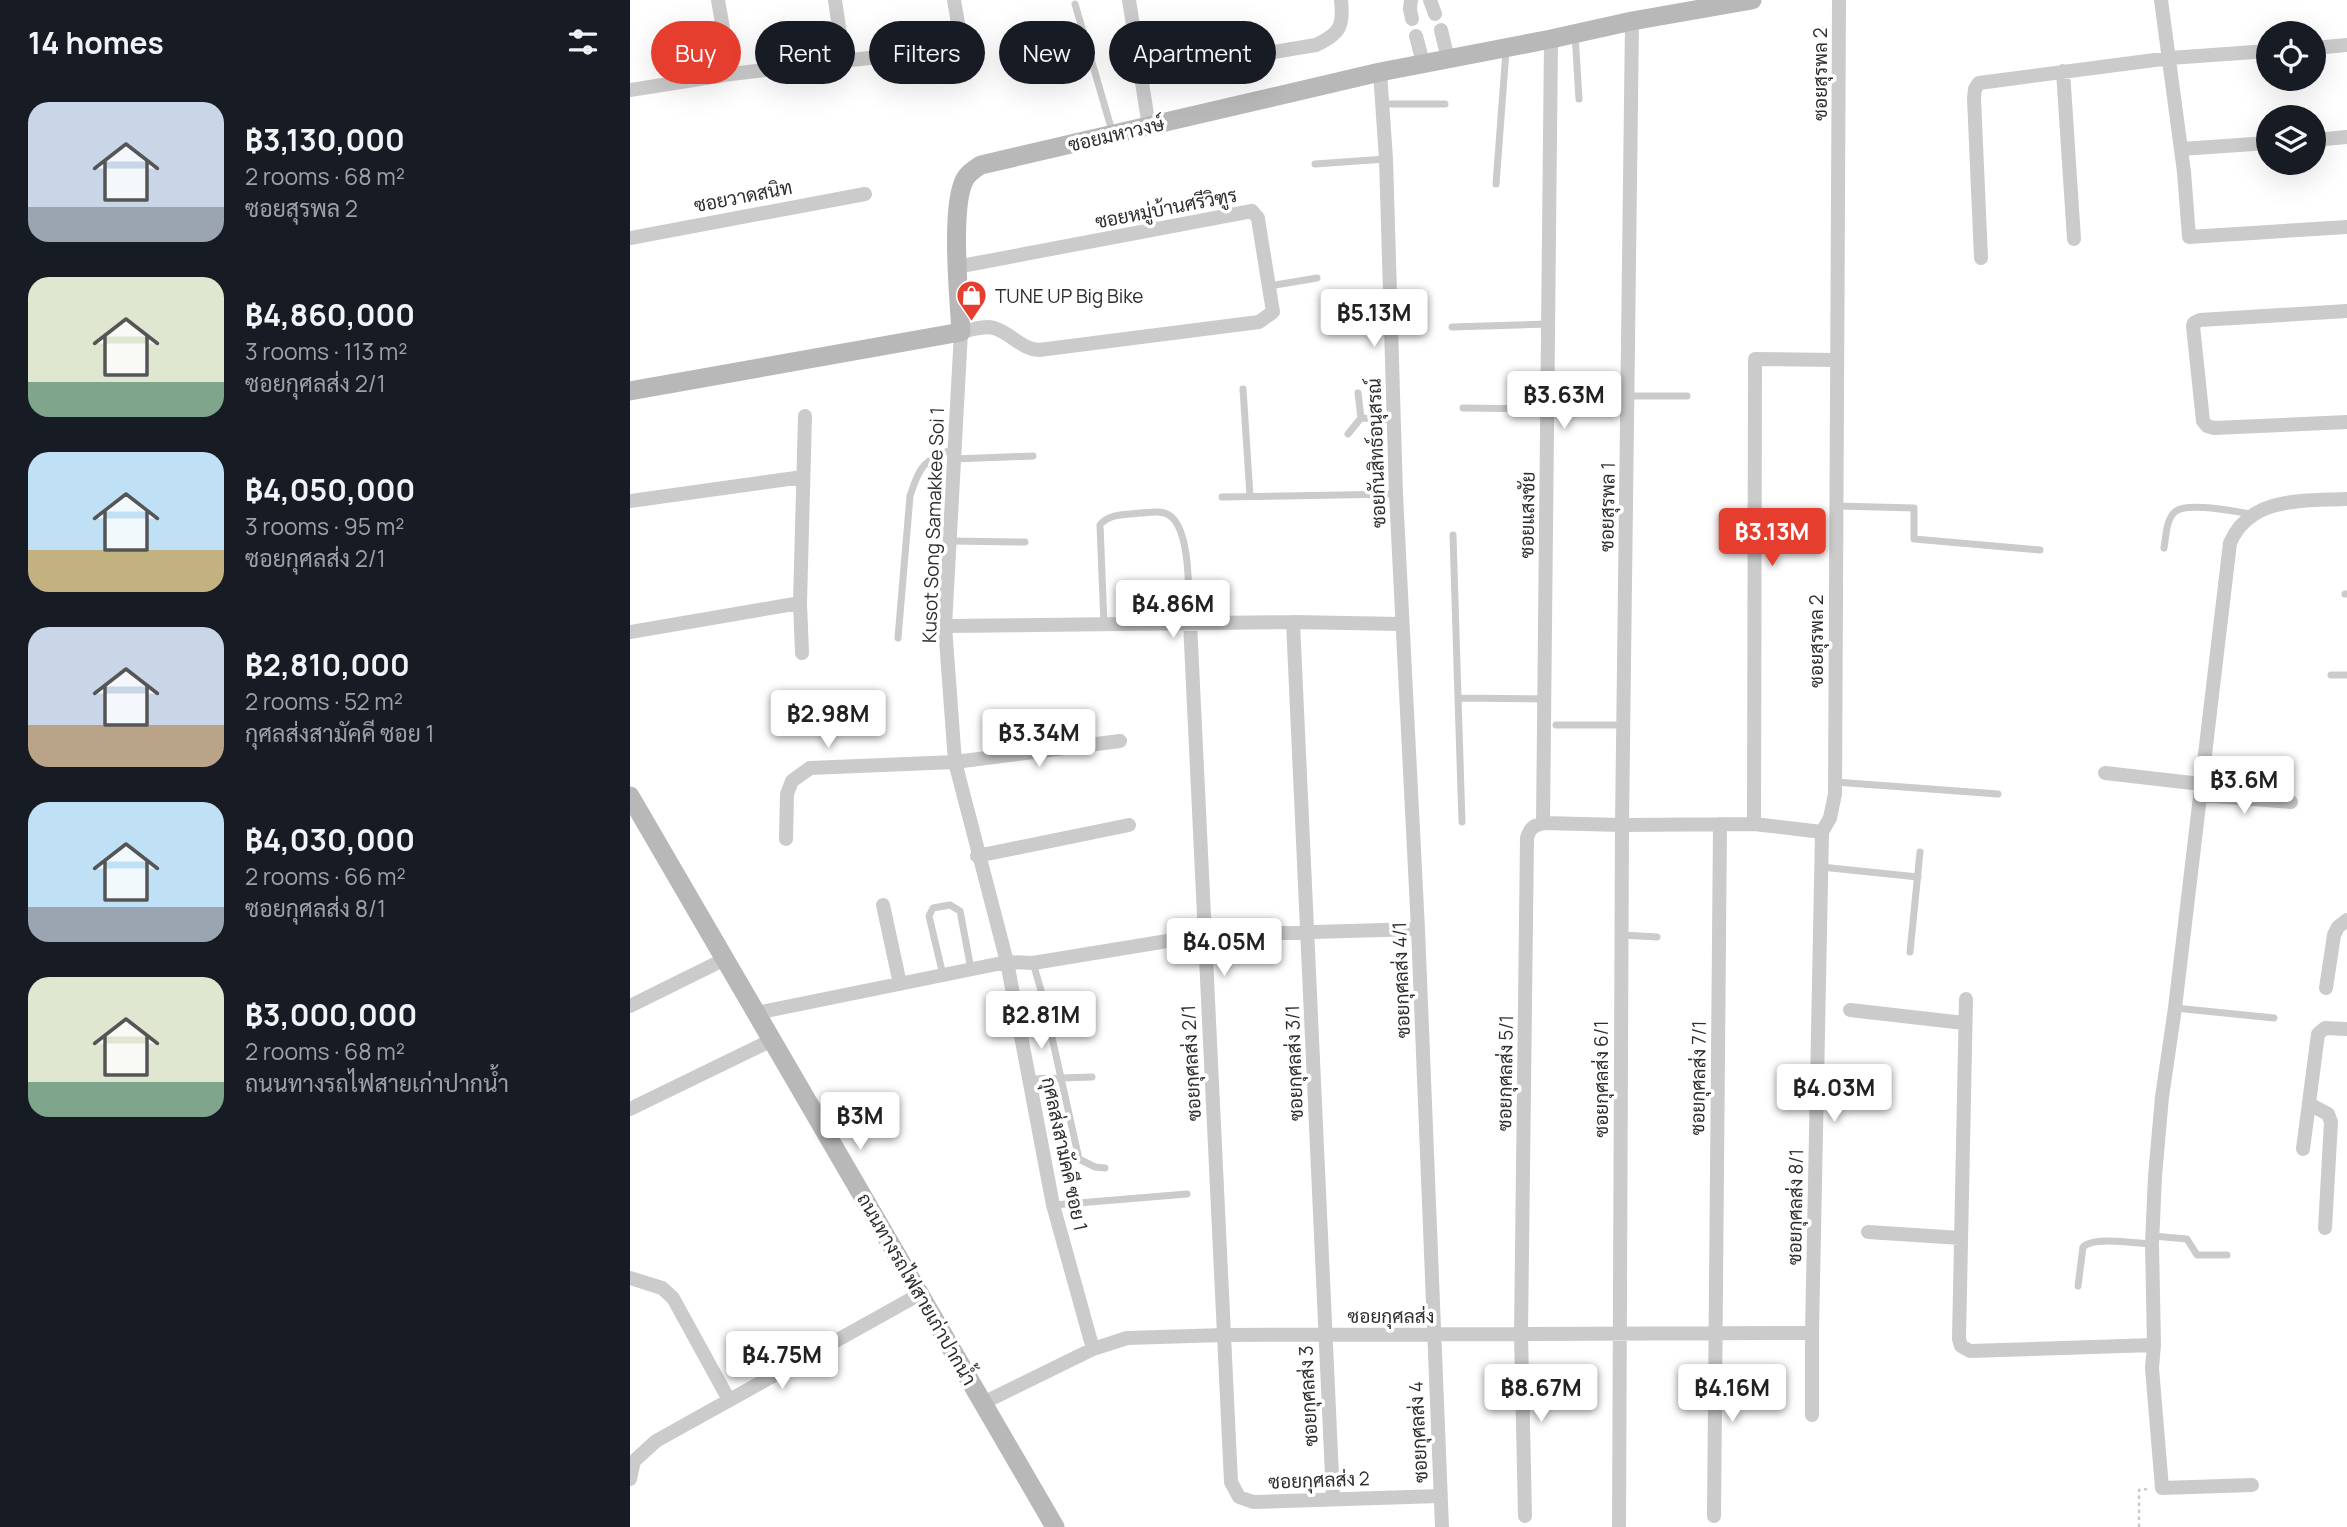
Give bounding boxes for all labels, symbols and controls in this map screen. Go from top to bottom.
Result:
chip: Buy [651,21,741,84]
chip: Rent [755,21,855,84]
chip: Filters [869,21,985,84]
chip: New [999,21,1095,84]
chip: Apartment [1109,21,1276,84]
map controls [2256,21,2326,175]
button: locate [2256,21,2326,91]
text: 14 homes [28,22,164,63]
icon: filters [564,23,602,61]
street label: ซอยสุรพล 2 [1807,27,1833,121]
button: layers [2256,105,2326,175]
street label: ซอยมหาวงษ์ [1065,110,1168,158]
text: ฿3,130,000 [245,119,405,160]
icon: home [84,130,168,214]
text: 2 rooms · 68 m² [245,160,405,192]
street label: ซอยวาดสนิท [692,174,794,218]
street label: ซอยหมู่บ้านศรีวิฑูร [1093,181,1239,235]
text: ซอยสุรพล 2 [245,192,358,224]
shop icon: TUNE UP Big Bike [955,279,989,323]
place label: TUNE UP Big Bike [995,283,1143,309]
pin: ฿5.13M [1317,290,1431,349]
text: ฿4,860,000 [245,294,415,335]
text: ฿5.13M [1337,296,1411,328]
icon: home [84,305,168,389]
text: 3 rooms · 113 m² [245,335,408,367]
text: ซอยกุศลส่ง 2/1 [245,367,386,399]
pin: ฿3.63M [1507,372,1621,431]
street label: ซอยกันสิทธ์อนุสรณ์ [1360,378,1392,528]
text: ฿3.63M [1523,378,1605,410]
street label: Kusot Song Samakkee Soi 1 [916,407,950,643]
street label: ซอยสุรพล 1 [1593,462,1621,552]
text: ฿4,050,000 [245,469,415,510]
street label: ซอยแสงชัย [1513,471,1541,559]
icon: home [84,480,168,564]
pin: ฿3.13M [1715,508,1829,568]
text: 3 rooms · 95 m² [245,510,404,542]
text: ฿3.13M [1735,515,1809,547]
text: ซอยกุศลส่ง 2/1 [245,542,386,574]
pin: ฿4.86M [1116,580,1230,640]
text: ฿4.86M [1132,587,1214,619]
street label: ซอยสุรพล 2 [1803,594,1829,688]
text: ฿2,810,000 [245,644,410,685]
icon: home [84,655,168,739]
text: 2 rooms · 52 m² [245,685,403,717]
pin: ฿2.98M [771,690,885,750]
text: ฿2.98M [787,697,869,729]
pin: ฿3.34M [982,710,1096,769]
text: ฿3.34M [998,716,1080,748]
text: กุศลส่งสามัคคี ซอย 1 [245,717,435,749]
pin: ฿3.6M [2195,756,2293,816]
text: ฿3.6M [2210,763,2278,795]
text: ฿4,030,000 [245,819,415,860]
icon: home [84,830,168,914]
text: 2 rooms · 66 m² [245,860,406,892]
text: ซอยกุศลส่ง 8/1 [245,892,386,924]
pin: ฿4.05M [1167,918,1281,978]
street label: ซอยกุศลส่ง 4/1 [1386,921,1416,1039]
text: ฿4.05M [1183,925,1265,957]
pin: ฿2.81M [984,992,1098,1051]
text: ฿3,000,000 [245,994,417,1035]
text: ฿2.81M [1002,998,1080,1030]
street label: ซอยกุศลส่ง 2/1 [1175,1004,1207,1122]
icon: home [84,1005,168,1089]
street label: ซอยกุศลส่ง 3/1 [1279,1005,1309,1121]
street label: ซอยกุศลส่ง 5/1 [1491,1015,1519,1131]
street label: ซอยกุศลส่ง 6/1 [1588,1020,1614,1138]
street label: ซอยกุศลส่ง 7/1 [1684,1020,1712,1136]
text: 2 rooms · 68 m² [245,1035,405,1067]
pin: ฿4.03M [1777,1064,1891,1124]
text: ถนนทางรถไฟสายเก่าปากน้ำ [245,1067,509,1099]
text: ฿4.03M [1793,1071,1875,1103]
street label: กุศลส่งสามัคคี ซอย 1 [1036,1075,1094,1233]
pin: ฿3M [826,1092,894,1152]
text: ฿3M [837,1099,883,1131]
street label: ซอยกุศลส่ง 8/1 [1781,1149,1809,1265]
street label: ถนนทางรถไฟสายเก่าปากน้ำ [851,1187,984,1390]
street label: ซอยกุศลส่ง [1348,1303,1434,1329]
pin: ฿4.75M [725,1332,839,1391]
text: ฿4.75M [742,1338,822,1370]
street label: ซอยกุศลส่ง 3 [1292,1345,1324,1447]
pin: ฿8.67M [1484,1364,1598,1424]
pin: ฿4.16M [1675,1364,1789,1424]
text: ฿8.67M [1500,1371,1582,1403]
text: ฿4.16M [1694,1371,1770,1403]
street label: ซอยกุศลส่ง 4 [1402,1380,1434,1484]
street label: ซอยกุศลส่ง 2 [1268,1465,1370,1495]

